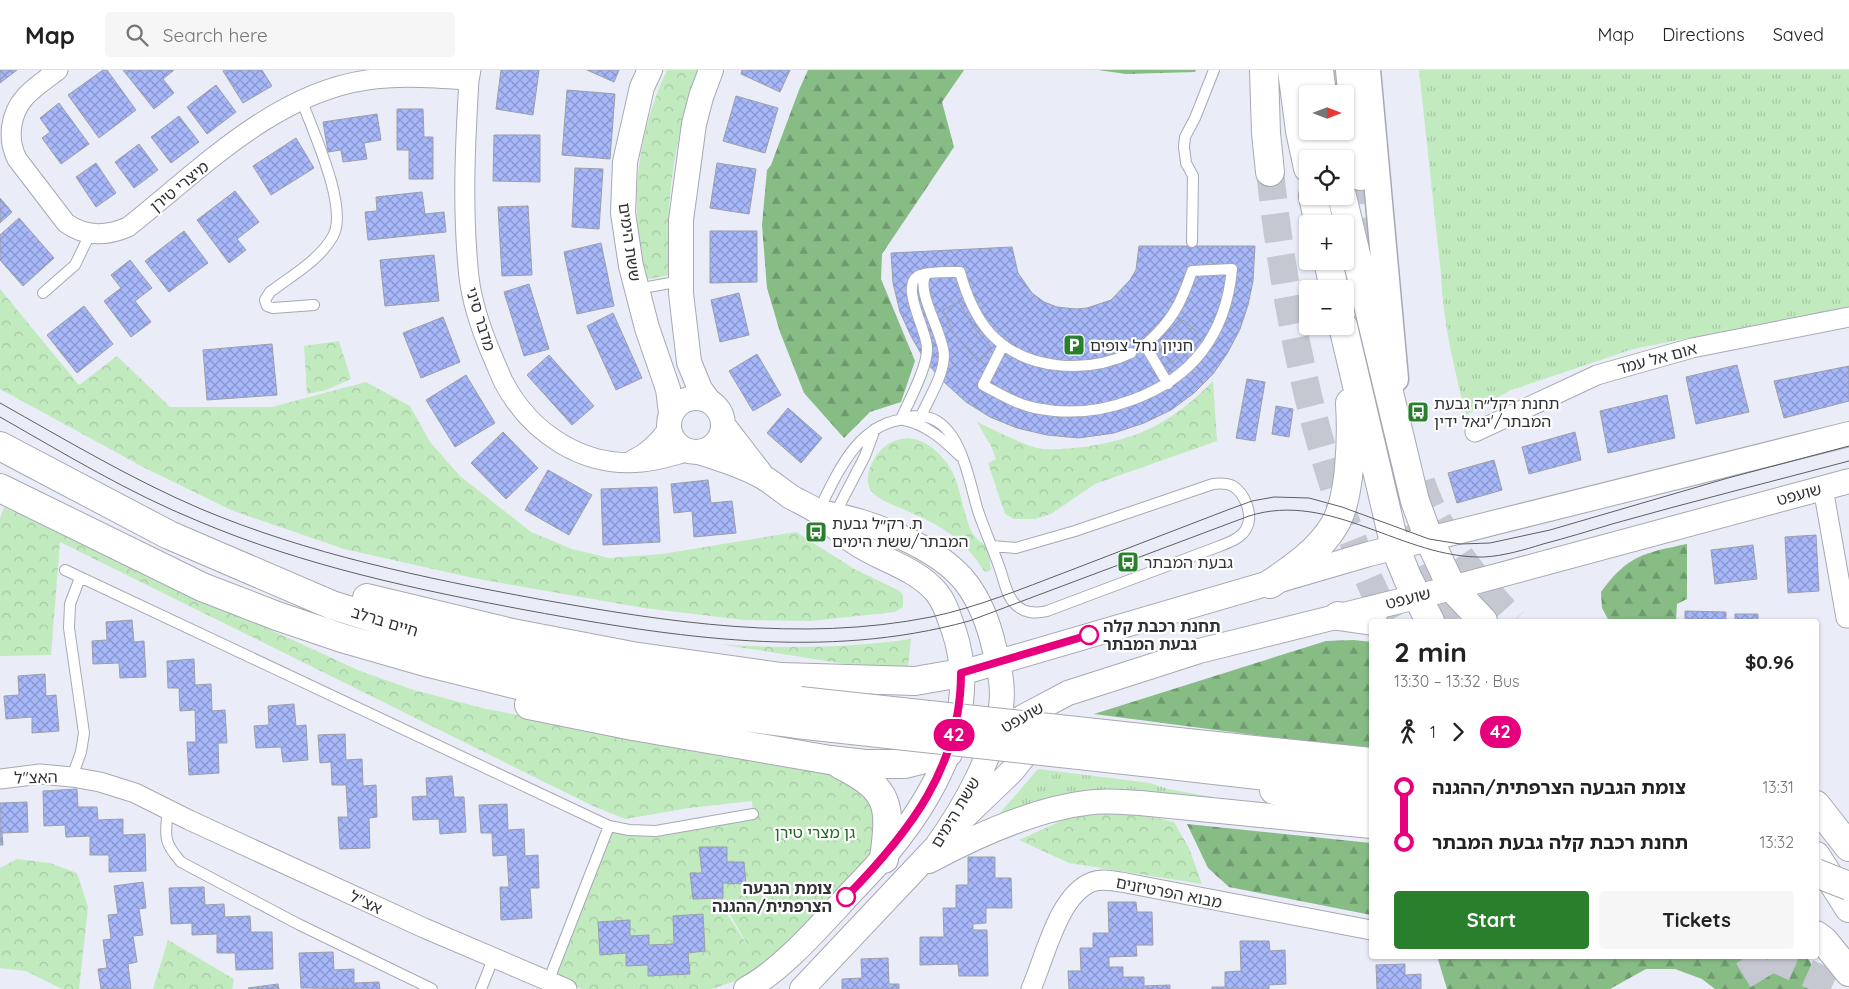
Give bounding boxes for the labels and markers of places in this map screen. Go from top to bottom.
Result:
parking icon: חניון נחל צופים [1062,333,1086,357]
place label: חניון נחל צופים [1090,335,1193,355]
place label: תחנת רקל״ה גבעת המבתר/'יגאל ידין [1434,393,1560,431]
bus stop icon: תחנת רקל״ה גבעת המבתר/'יגאל ידין [1406,400,1430,424]
place label: ת. רק״ל גבעת המבתר/ששת הימים [832,513,969,551]
bus stop icon: ת. רק״ל גבעת המבתר/ששת הימים [804,520,828,544]
bus stop icon: גבעת המבתר [1116,550,1140,574]
place label: גבעת המבתר [1144,552,1233,572]
place label: תחנת רכבת קלה גבעת המבתר [1103,616,1220,654]
marker: תחנת רכבת קלה גבעת המבתר [1079,625,1099,645]
place label: צומת הגבעה הצרפתית/ההגנה [712,878,832,916]
marker: צומת הגבעה הצרפתית/ההגנה [836,887,856,907]

